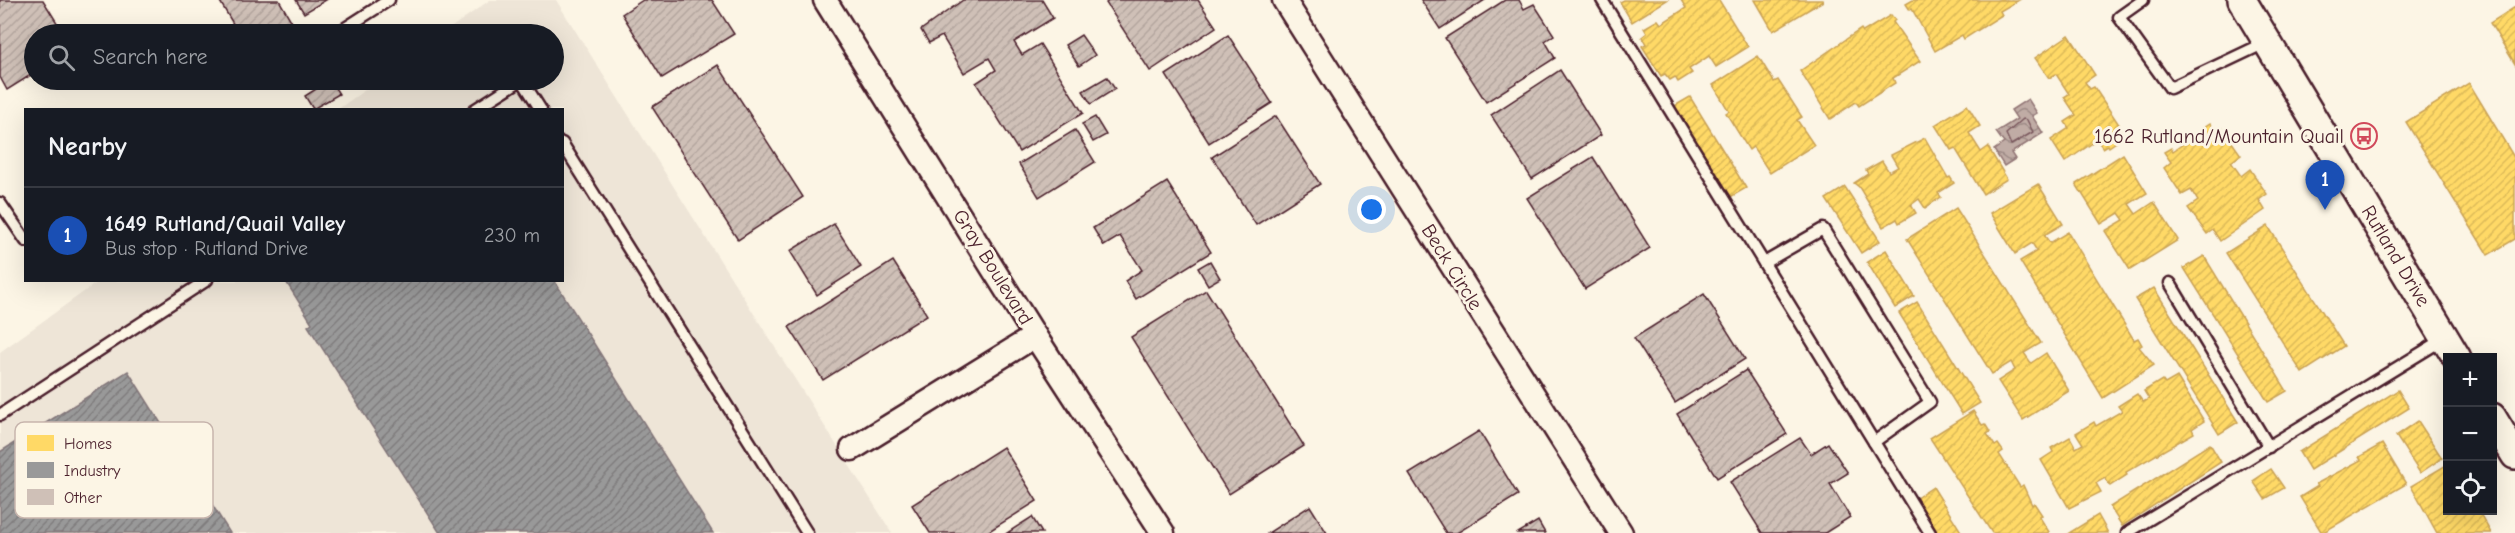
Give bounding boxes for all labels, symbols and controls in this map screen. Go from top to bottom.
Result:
search box [24,24,564,90]
icon: search [45,41,78,74]
text: Search here [93,44,208,70]
bus stop icon: 1662 Rutland/Mountain Quail [2349,121,2379,151]
place label: 1662 Rutland/Mountain Quail [2094,125,2344,148]
text: Nearby [48,132,127,162]
pin: 1 [2306,160,2344,210]
your location [1357,195,1386,224]
street label: Rutland Drive [2357,201,2435,311]
street label: Gray Boulevard [948,205,1038,329]
text: 1649 Rutland/Quail Valley [105,211,345,237]
street label: Beck Circle [1417,220,1487,314]
text: 1 [64,224,71,247]
text: 230 m [484,224,540,247]
text: Bus stop · Rutland Drive [105,237,308,260]
map controls [2443,353,2497,515]
button: + [2443,353,2497,407]
button: − [2443,407,2497,461]
legend [15,422,213,518]
text: Homes [64,435,112,453]
button: locate [2443,461,2497,515]
text: Industry [64,462,121,480]
text: Other [64,489,102,507]

